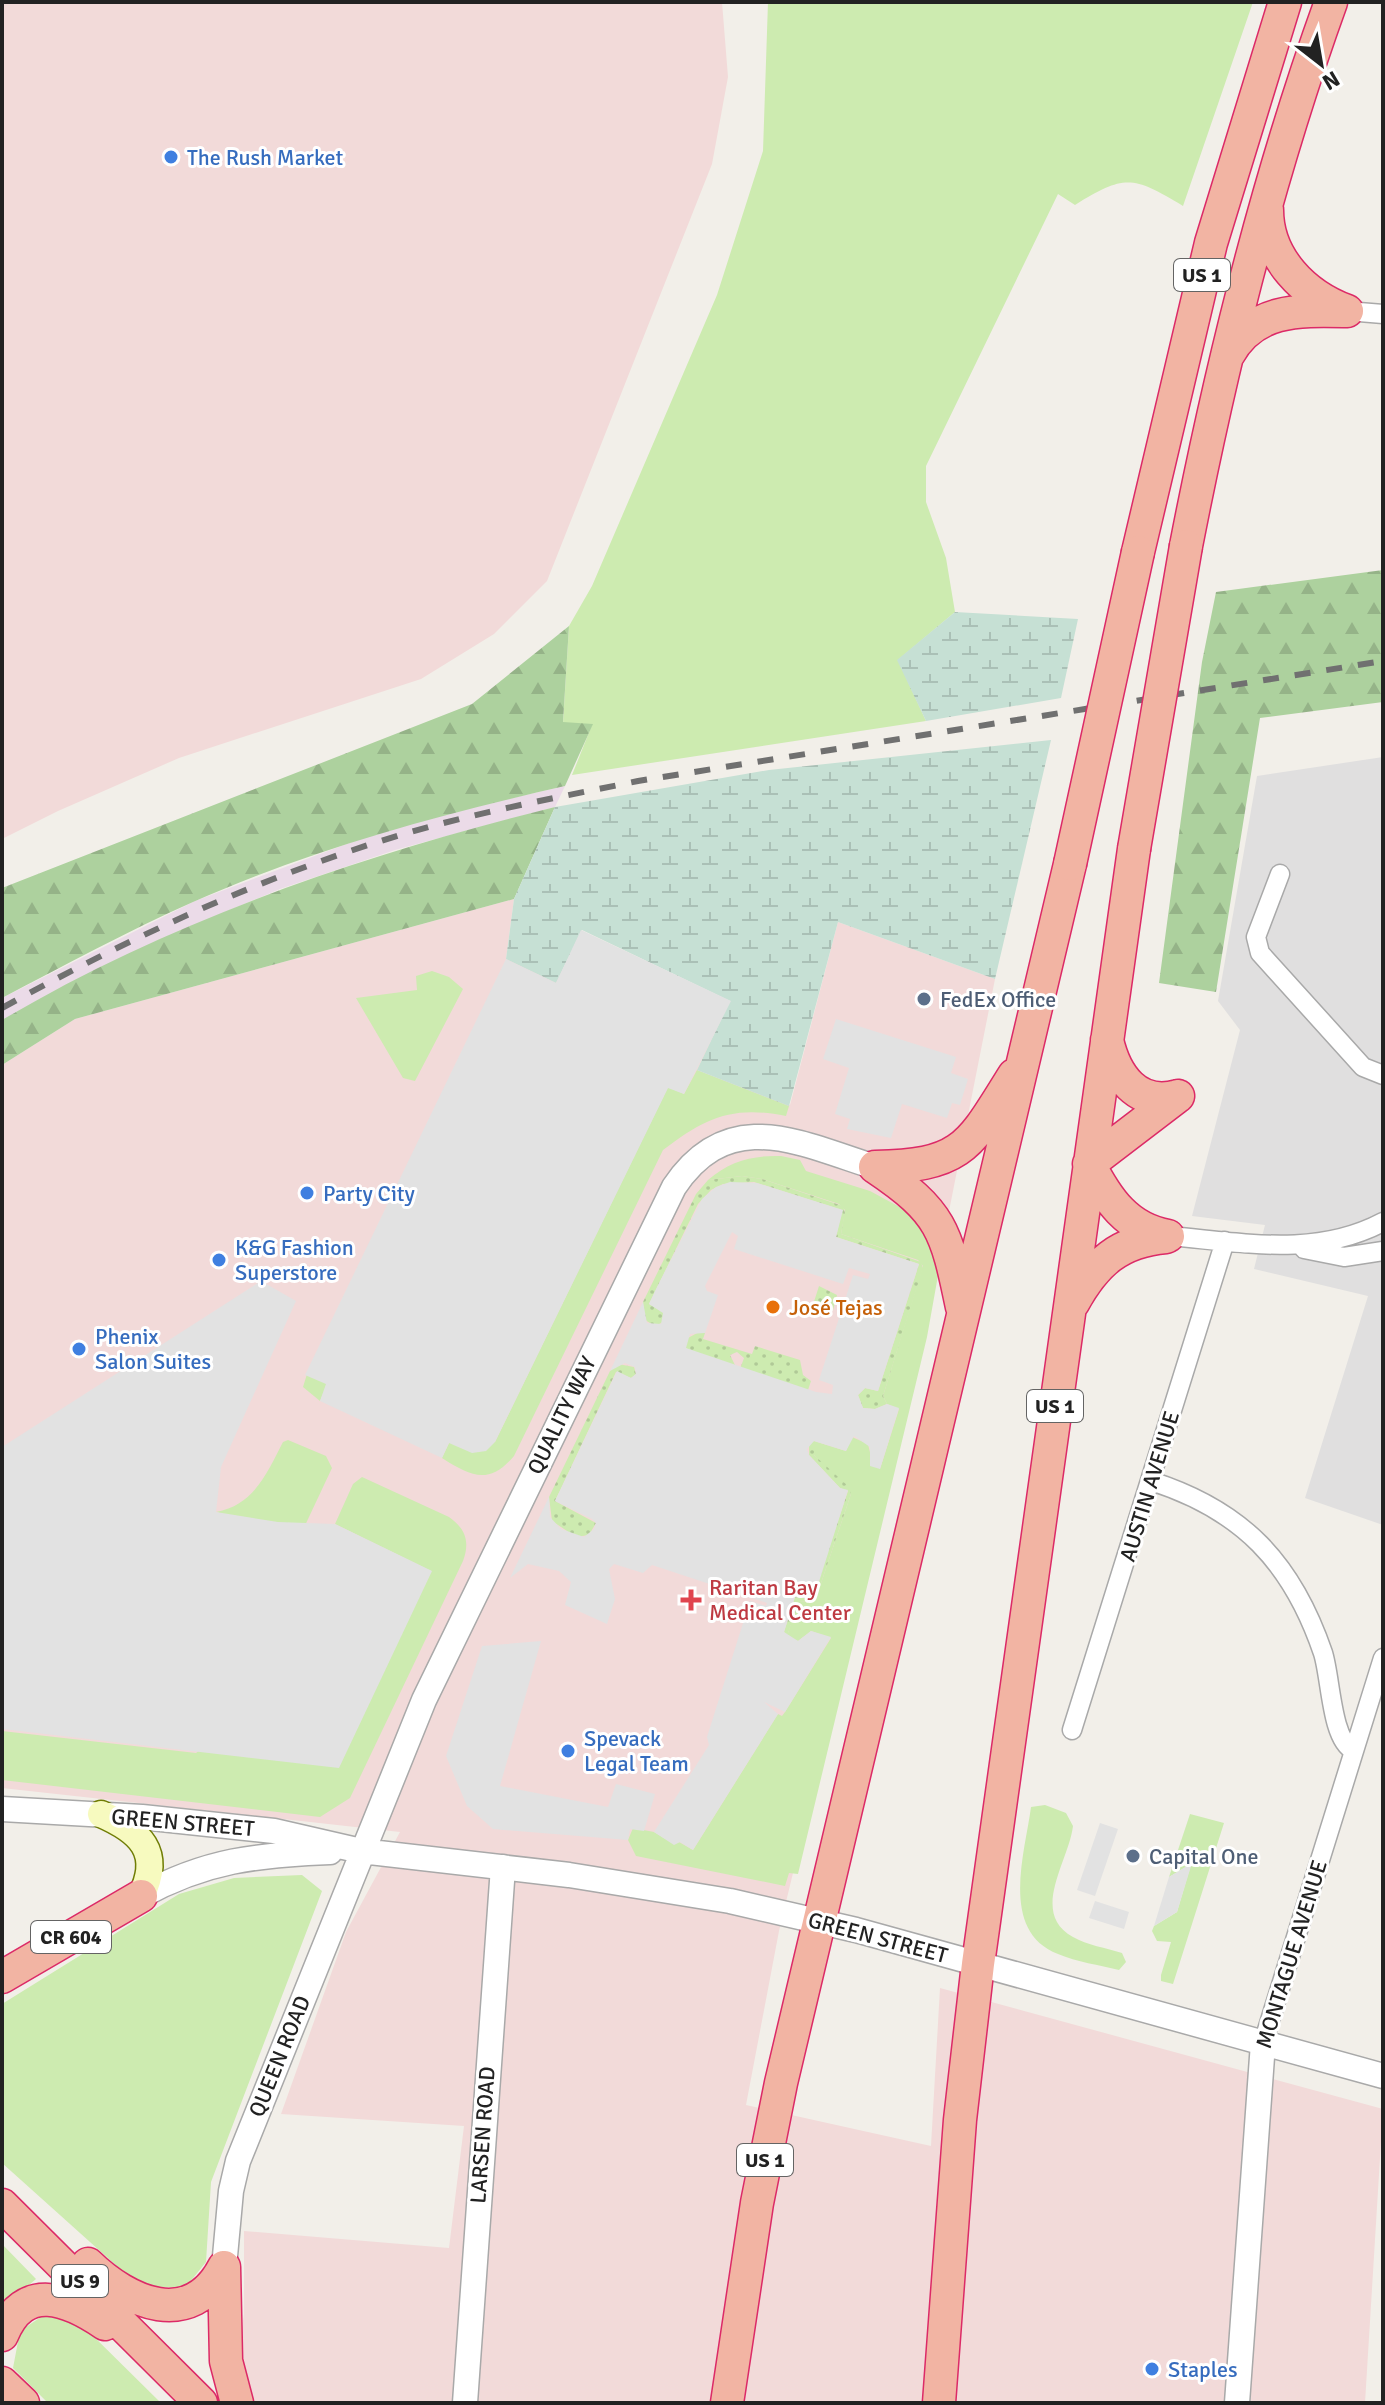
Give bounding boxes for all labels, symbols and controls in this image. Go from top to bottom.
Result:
north arrow [1281,24,1361,104]
text: N [1318,65,1345,96]
place label: The Rush Market [187,144,343,171]
marker: The Rush Market [162,148,180,166]
road number: US 1 [1174,259,1230,291]
place label: FedEx Office [940,986,1056,1013]
marker: FedEx Office [915,990,933,1008]
place label: Party City [323,1180,416,1207]
marker: Party City [298,1184,316,1202]
place label: K&G Fashion Superstore [235,1234,354,1286]
marker: K&G Fashion Superstore [210,1251,228,1269]
place label: José Tejas [789,1294,883,1321]
marker: José Tejas [764,1298,782,1316]
place label: Phenix Salon Suites [95,1323,211,1375]
marker: Phenix Salon Suites [70,1340,88,1358]
street label: QUALITY WAY [521,1352,602,1479]
road number: US 1 [1027,1390,1083,1422]
street label: AUSTIN AVENUE [1114,1408,1185,1565]
place label: Raritan Bay Medical Center [709,1574,851,1626]
marker: Raritan Bay Medical Center [680,1589,702,1611]
place label: Spevack Legal Team [584,1725,689,1777]
marker: Spevack Legal Team [559,1742,577,1760]
street label: GREEN STREET [110,1803,256,1842]
place label: Capital One [1149,1843,1258,1870]
marker: Capital One [1124,1847,1142,1865]
street label: MONTAGUE AVENUE [1250,1857,1333,2052]
street label: GREEN STREET [805,1906,951,1969]
road number: CR 604 [31,1921,111,1953]
street label: QUEEN ROAD [243,1992,316,2121]
street label: LARSEN ROAD [464,2066,501,2204]
road number: US 1 [737,2144,793,2176]
road number: US 9 [52,2265,108,2297]
place label: Staples [1168,2356,1238,2383]
marker: Staples [1143,2360,1161,2378]

